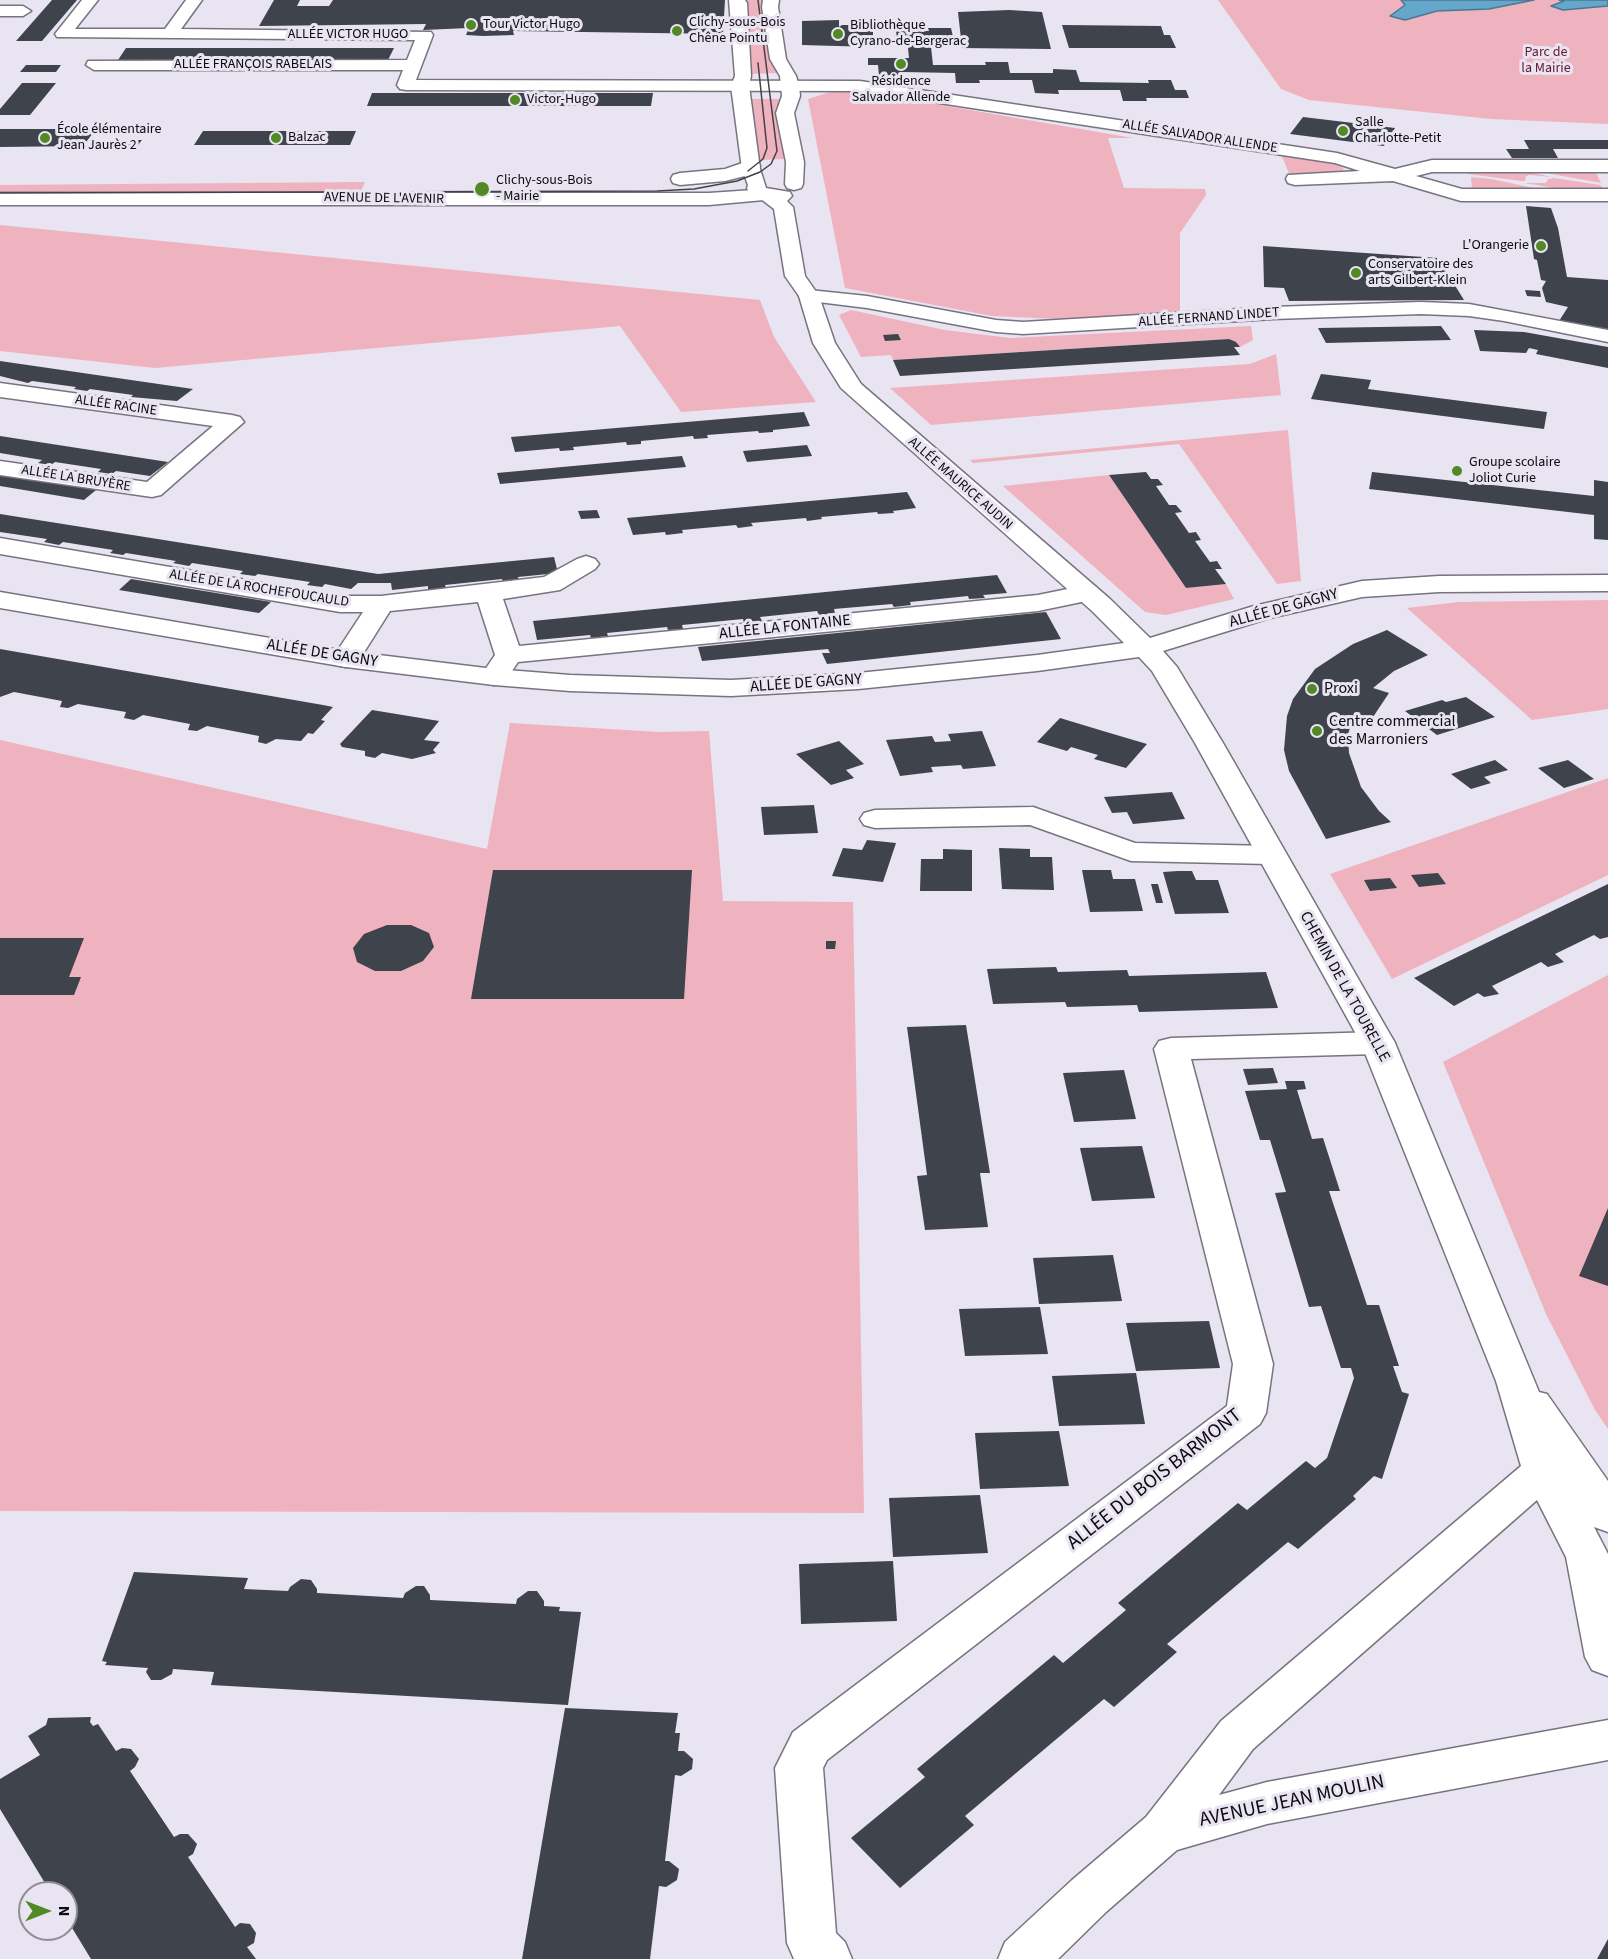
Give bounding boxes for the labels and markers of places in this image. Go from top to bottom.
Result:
place label: Clichy-sous-Bois Chêne Pointu [689,15,785,48]
place label: Tour Victor Hugo [483,17,580,33]
marker: Tour Victor Hugo [464,18,478,32]
place label: Bibliothèque Cyrano-de-Bergerac [850,18,966,50]
marker: Clichy-sous-Bois Chêne Pointu [670,24,684,38]
marker: Bibliothèque Cyrano-de-Bergerac [831,27,845,41]
marker: Résidence Salvador Allende [894,57,908,71]
place label: Résidence Salvador Allende [852,74,950,106]
place label: Victor-Hugo [527,92,596,108]
marker: Victor-Hugo [508,93,522,107]
place label: Salle Charlotte-Petit [1355,115,1441,148]
place label: École élémentaire Jean Jaurès 2 [57,122,161,154]
marker: Salle Charlotte-Petit [1336,124,1350,138]
place label: Balzac [288,130,326,146]
marker: École élémentaire Jean Jaurès 2 [38,131,52,145]
marker: Balzac [269,131,283,145]
place label: Clichy-sous-Bois - Mairie [496,173,592,206]
marker: Clichy-sous-Bois - Mairie [473,180,491,198]
place label: L'Orangerie [1462,238,1529,254]
marker: L'Orangerie [1534,239,1548,253]
place label: Conservatoire des arts Gilbert-Klein [1368,257,1473,290]
marker: Conservatoire des arts Gilbert-Klein [1349,266,1363,280]
place label: Groupe scolaire Joliot Curie [1469,455,1560,488]
marker: Groupe scolaire Joliot Curie [1450,464,1464,478]
place label: Proxi [1324,679,1358,699]
marker: Proxi [1305,682,1319,696]
place label: Centre commercial des Marroniers [1329,712,1456,750]
marker: Centre commercial des Marroniers [1310,724,1324,738]

